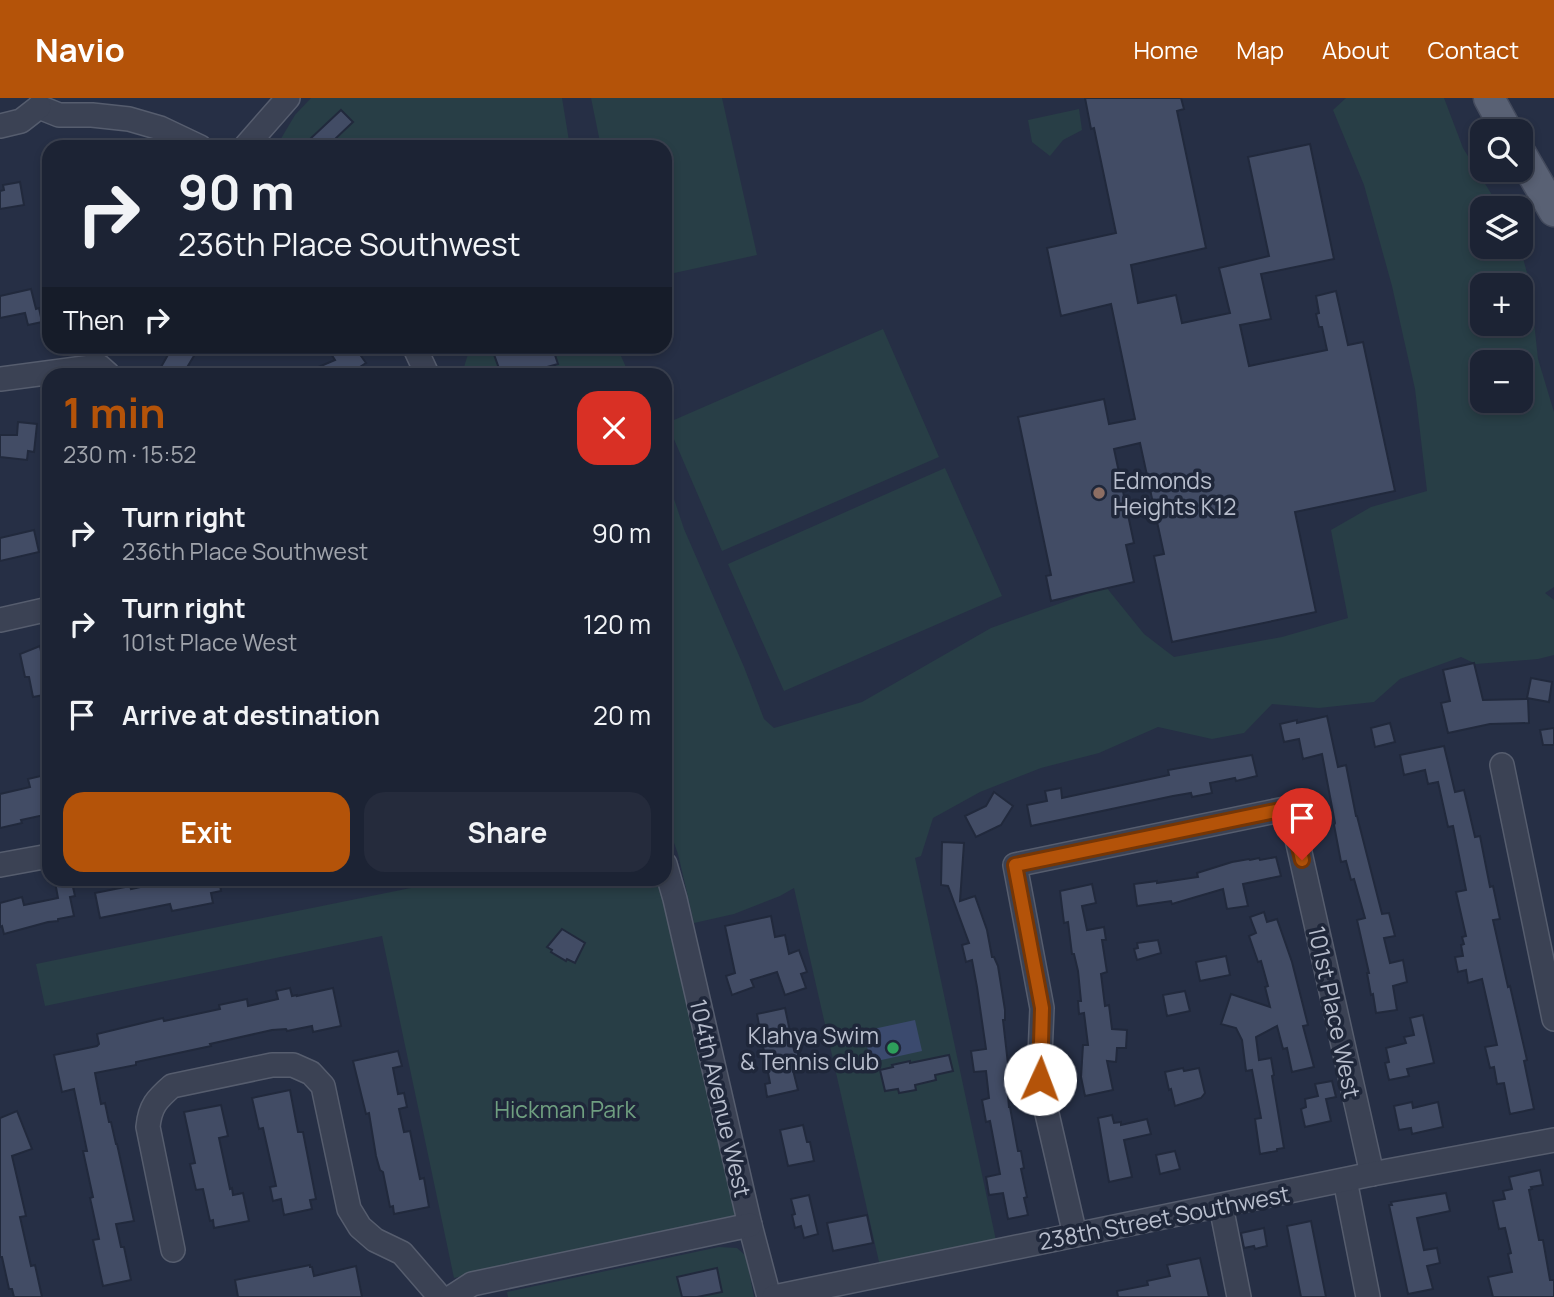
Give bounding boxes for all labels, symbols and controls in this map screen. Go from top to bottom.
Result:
text: Navio [35,27,125,72]
text: Home [1133,33,1198,66]
text: Map [1236,33,1284,66]
text: About [1322,33,1390,66]
text: Contact [1428,33,1519,66]
map controls [1470,119,1533,413]
button: search [1470,119,1533,182]
text: 90 m [178,158,295,225]
icon: right [63,168,154,259]
button: layers [1470,196,1533,259]
text: 236th Place Southwest [178,222,521,266]
button: + [1470,273,1533,336]
icon: right [138,301,176,339]
text: Then [63,302,124,338]
button: − [1470,350,1533,413]
text: 1 min [63,383,166,441]
button: close [577,391,651,465]
text: 230 m · 15:52 [63,438,196,470]
place label: Edmonds Heights K12 [1113,464,1236,522]
marker: Edmonds Heights K12 [1091,485,1107,501]
text: Turn right [122,499,246,535]
icon: right [63,514,101,552]
text: 90 m [592,515,651,551]
text: 236th Place Southwest [122,535,368,567]
text: Turn right [122,590,246,626]
icon: right [63,605,101,643]
text: 120 m [583,606,651,642]
text: 101st Place West [122,626,297,658]
icon: arrive [63,696,101,734]
text: Arrive at destination [122,697,380,733]
text: 20 m [593,697,651,733]
pin [1272,788,1332,860]
button: Exit [63,792,350,872]
button: Share [364,792,651,872]
icon: arrive [1283,799,1321,837]
street label: 101st Place West [1301,923,1369,1101]
street label: 104th Avenue West [683,996,759,1200]
place label: Klahya Swim & Tennis club [740,1019,879,1077]
marker: Klahya Swim & Tennis club [885,1040,901,1056]
position arrow [1003,1042,1077,1116]
park label: Hickman Park [494,1093,636,1125]
street label: 238th Street Southwest [1036,1177,1292,1257]

